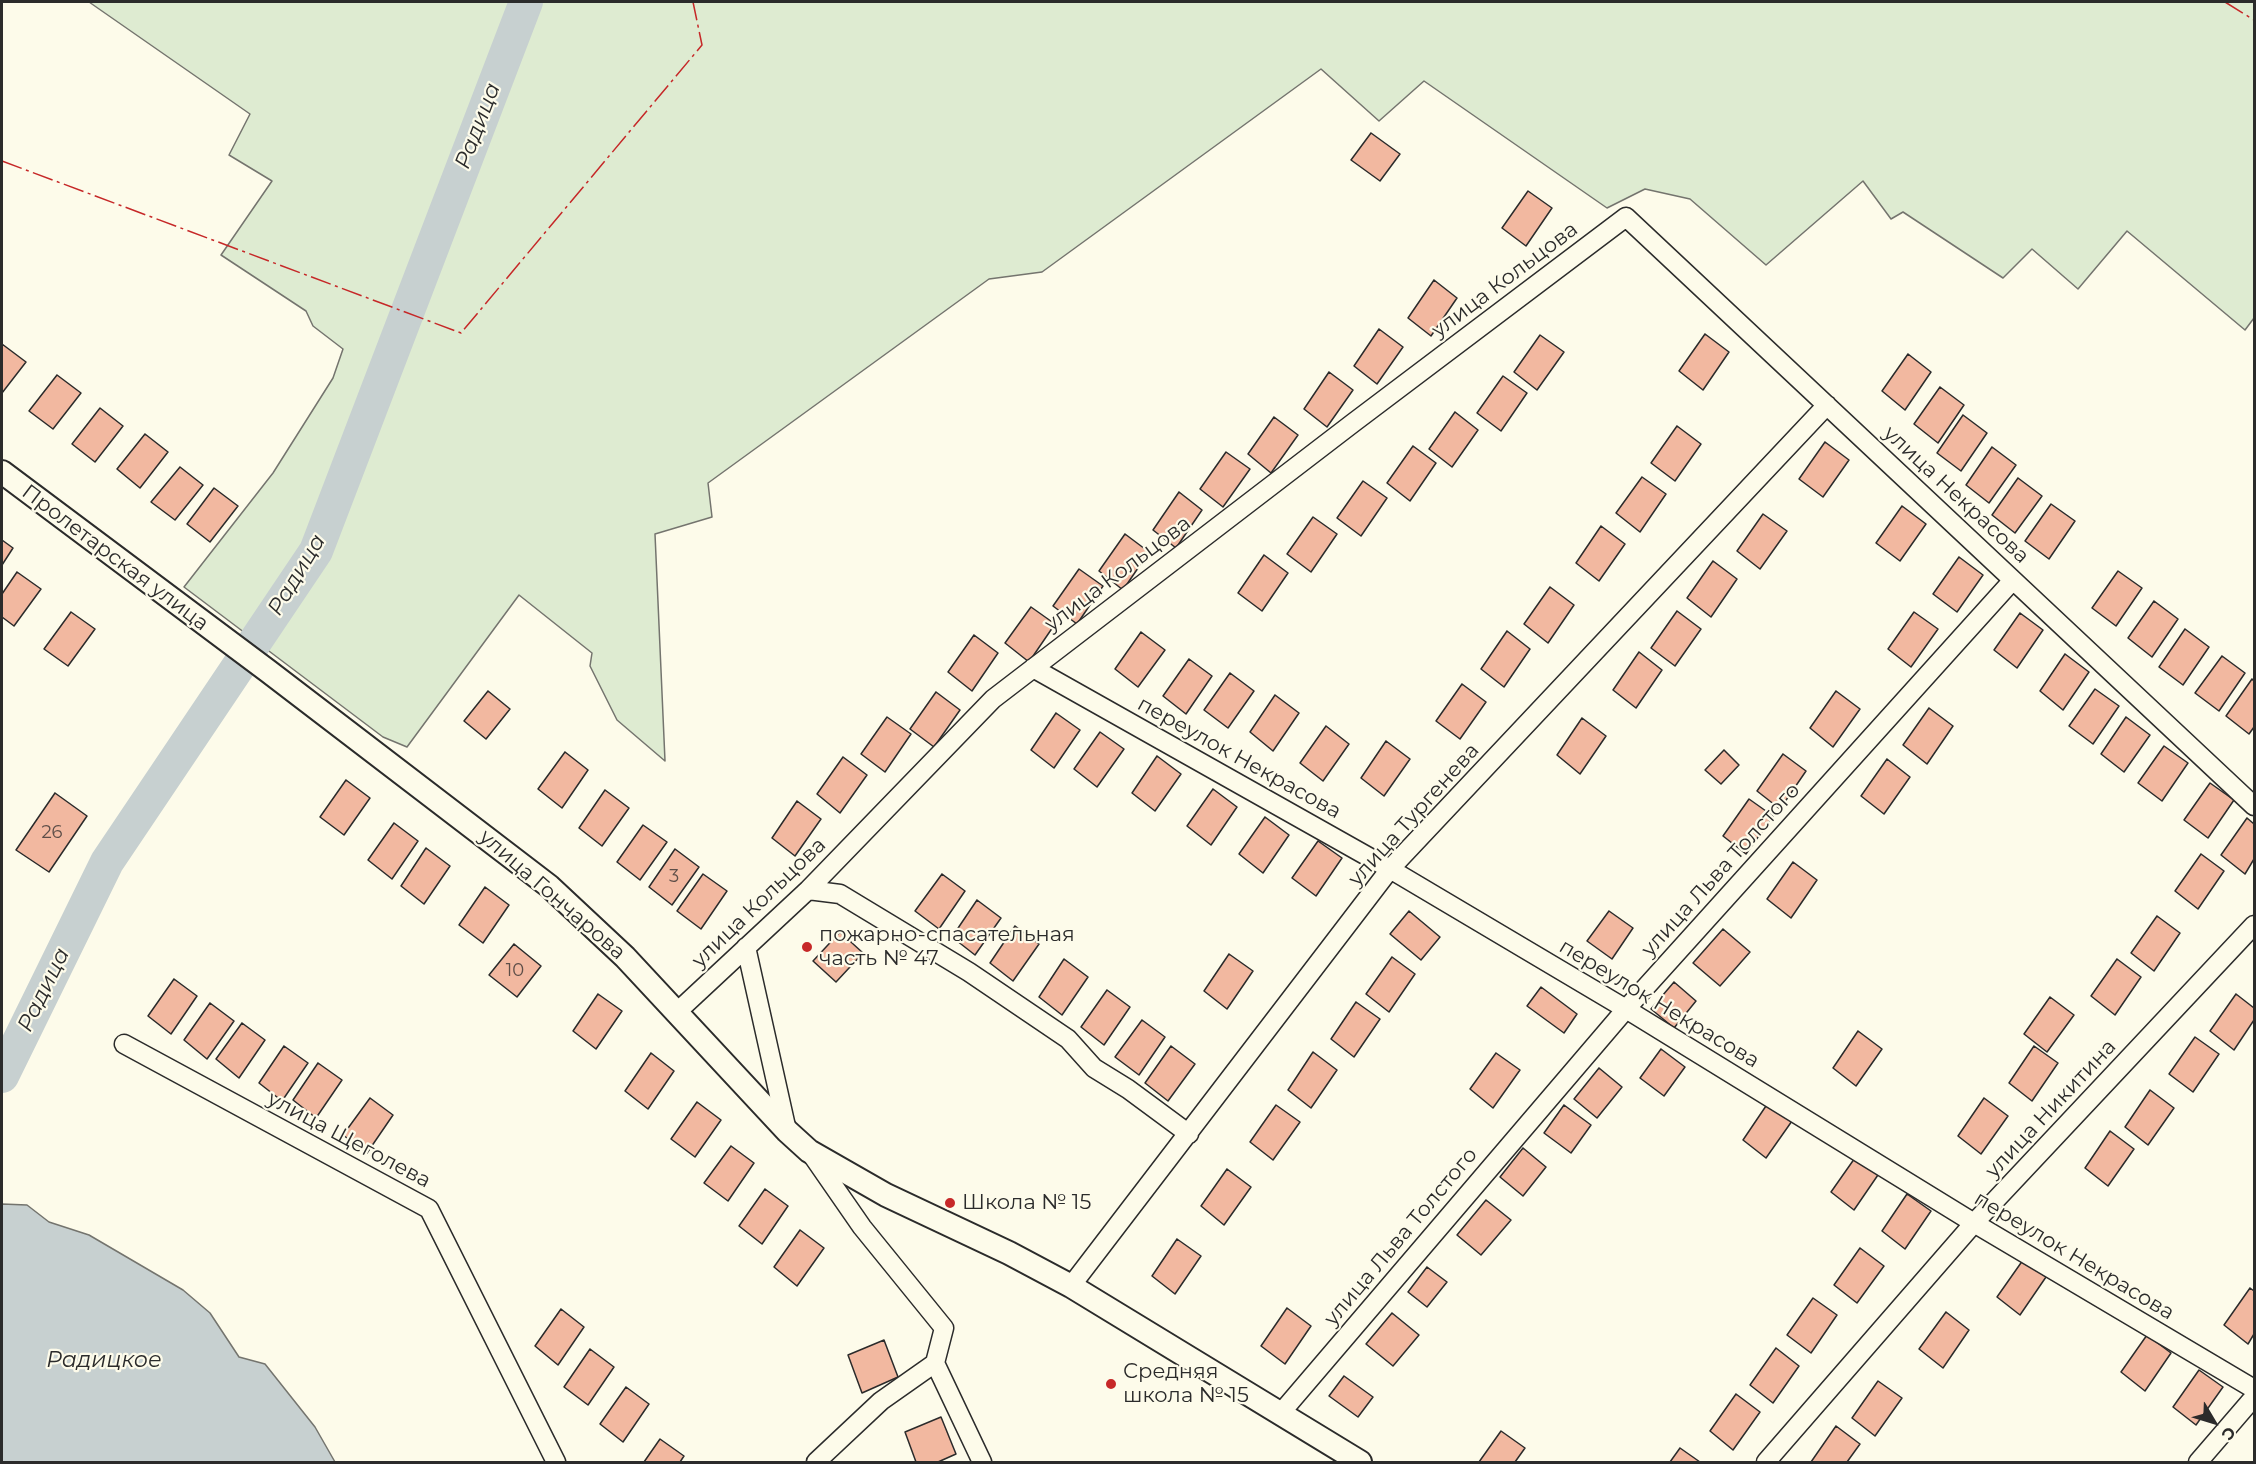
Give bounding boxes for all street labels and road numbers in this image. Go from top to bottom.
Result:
street label: улица Кольцова [1427,217,1583,343]
street label: улица Некрасова [1878,421,2034,569]
street label: Пролетарская улица [17,480,213,636]
street label: улица Кольцова [1040,511,1196,637]
street label: переулок Некрасова [1133,692,1345,824]
street label: улица Тургенева [1343,738,1485,892]
street label: улица Льва Толстого [1636,778,1806,962]
street label: улица Гончарова [474,825,630,965]
street label: улица Кольцова [687,833,831,973]
street label: переулок Некрасова [1554,934,1764,1074]
street label: улица Никитина [1980,1035,2122,1183]
street label: улица Щеголева [263,1086,435,1194]
street label: улица Льва Толстого [1319,1143,1483,1331]
street label: переулок Некрасова [1969,1186,2179,1326]

